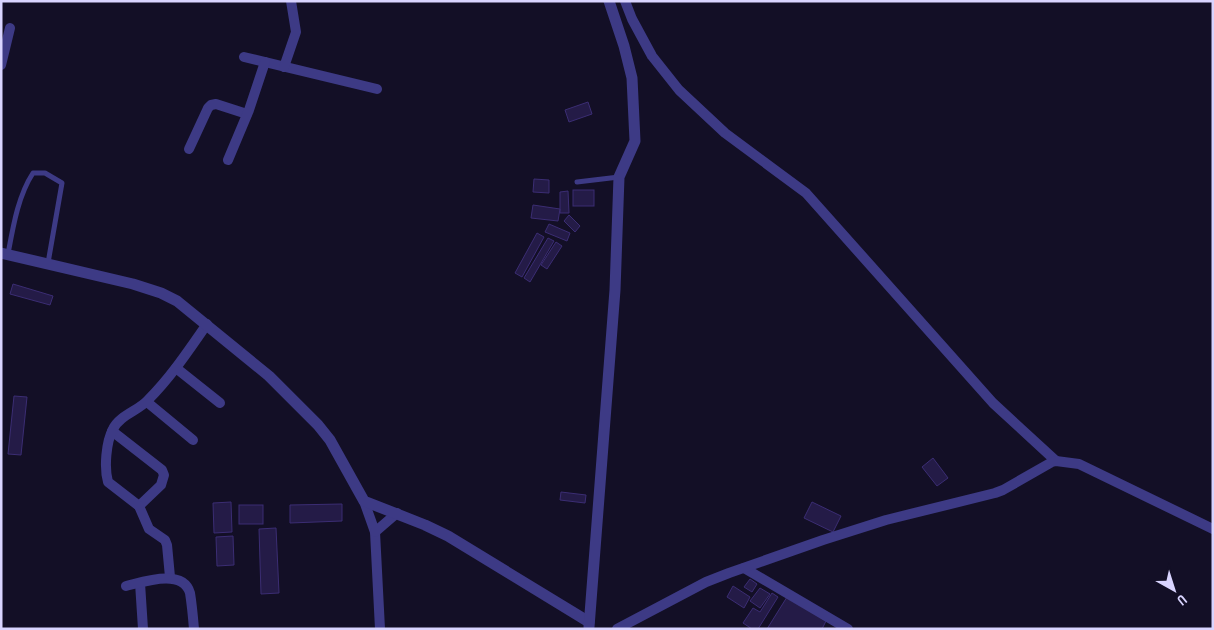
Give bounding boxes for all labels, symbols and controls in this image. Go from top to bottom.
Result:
north arrow [1149,565,1199,615]
text: U [1174,591,1191,609]

